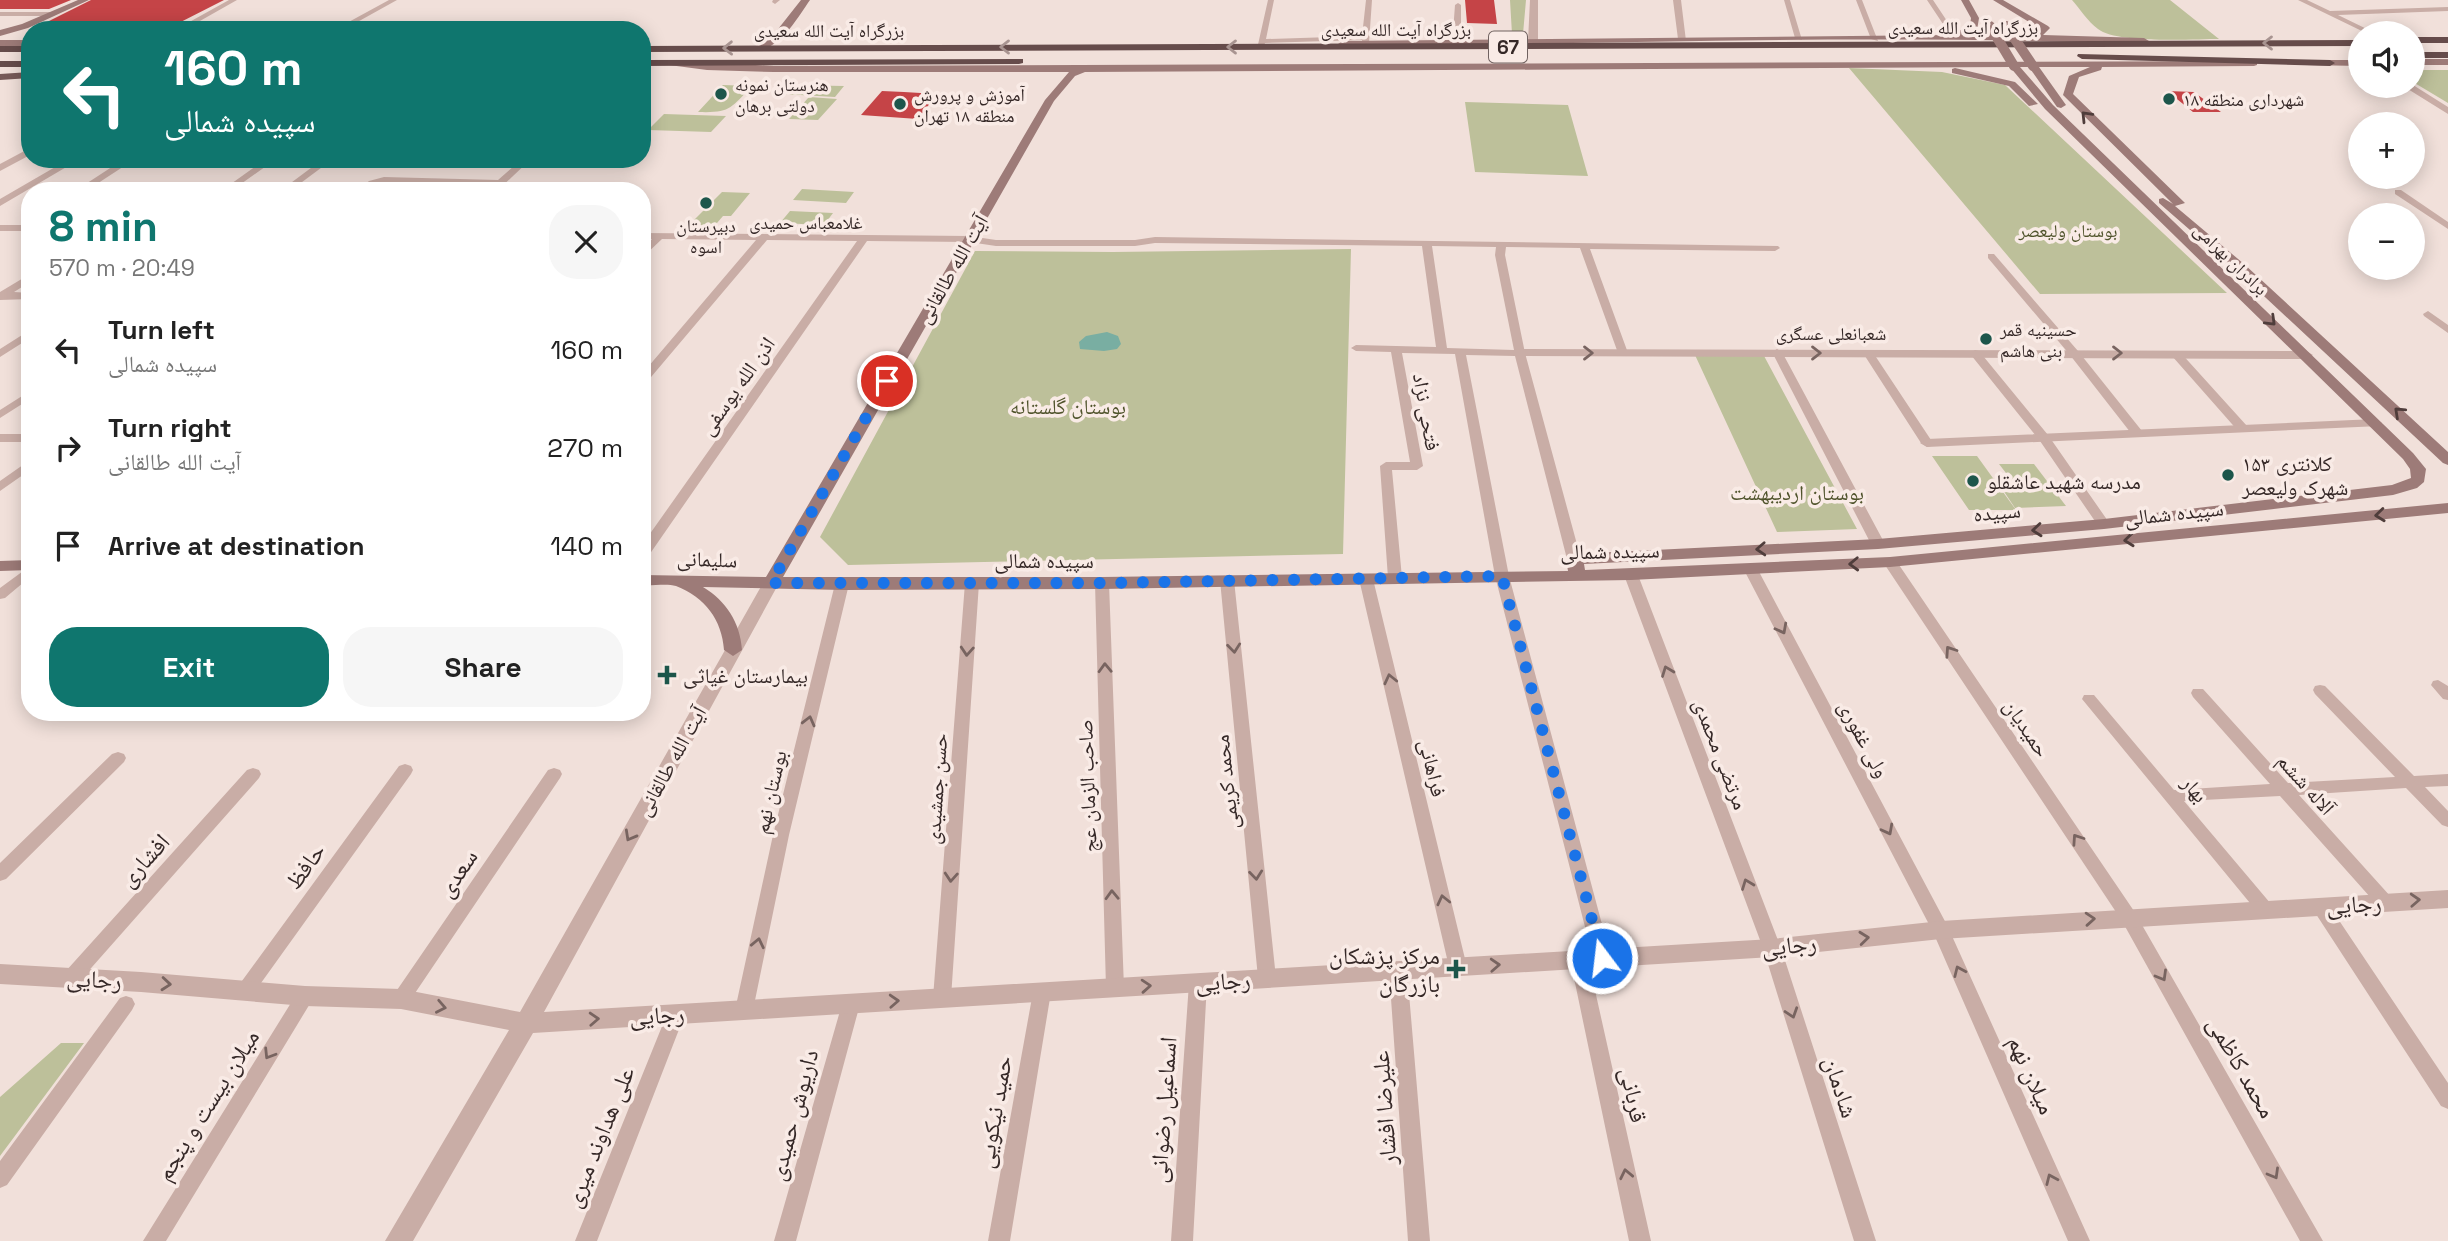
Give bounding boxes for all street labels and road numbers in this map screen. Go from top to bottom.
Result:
street label: بزرگراه آیت الله سعیدی [1888,16,2038,39]
street label: بزرگراه آیت الله سعیدی [1321,18,1471,41]
street label: بزرگراه آیت الله سعیدی [754,19,904,42]
road number: 67 [1489,32,1527,62]
street label: آیت الله طالقانی [910,209,994,328]
street label: غلامعباس حمیدی [749,211,863,234]
street label: برادران بهرامی [2189,218,2273,300]
street label: شعبانعلی عسگری [1776,322,1886,345]
street label: اذن الله یوسفی [693,331,781,441]
street label: فتحی نزاد [1407,371,1447,453]
street label: سپیده شمالی [2123,494,2225,532]
street label: سپیده [1972,496,2022,528]
street label: سپیده شمالی [1560,537,1660,565]
street label: سلیمانی [676,544,738,574]
street label: سپیده شمالی [994,547,1094,574]
street label: حمیدیان [1998,694,2056,762]
street label: مرتضی محمدی [1688,695,1754,813]
street label: ولی غفوری [1832,696,1896,782]
street label: آیت الله طالقانی [630,701,713,821]
street label: صاحب الزمان عج [1071,719,1103,853]
street label: حسن جمشیدی [919,732,953,846]
street label: محمد کریمی [1208,733,1244,831]
street label: فراهانی [1413,736,1453,800]
street label: آلاله ششم [2270,747,2341,822]
street label: بوستان نهم [747,748,794,837]
street label: بهار [2175,769,2214,808]
street label: افشاری [112,827,176,893]
street label: حافظ [278,837,332,895]
street label: سعدی [430,843,484,903]
street label: رجایی [2326,887,2382,921]
street label: رجایی [1760,927,1818,963]
street label: رجایی [66,962,122,996]
street label: رجایی [1195,964,1251,998]
street label: رجایی [629,998,685,1032]
street label: محمد کاظمی [2200,1010,2284,1124]
street label: میلان بیست و پنجم [148,1024,267,1187]
street label: میلان نهم [2000,1031,2063,1120]
street label: اسماعیل رضوانی [1142,1036,1184,1184]
street label: داریوش حمیدی [761,1046,825,1184]
street label: علیرضا افشار [1365,1050,1404,1167]
street label: شادمان [1817,1052,1865,1122]
street label: حمید نیکویی [969,1053,1019,1171]
street label: علی هداوند میری [557,1062,641,1212]
street label: قربانی [1613,1065,1655,1125]

